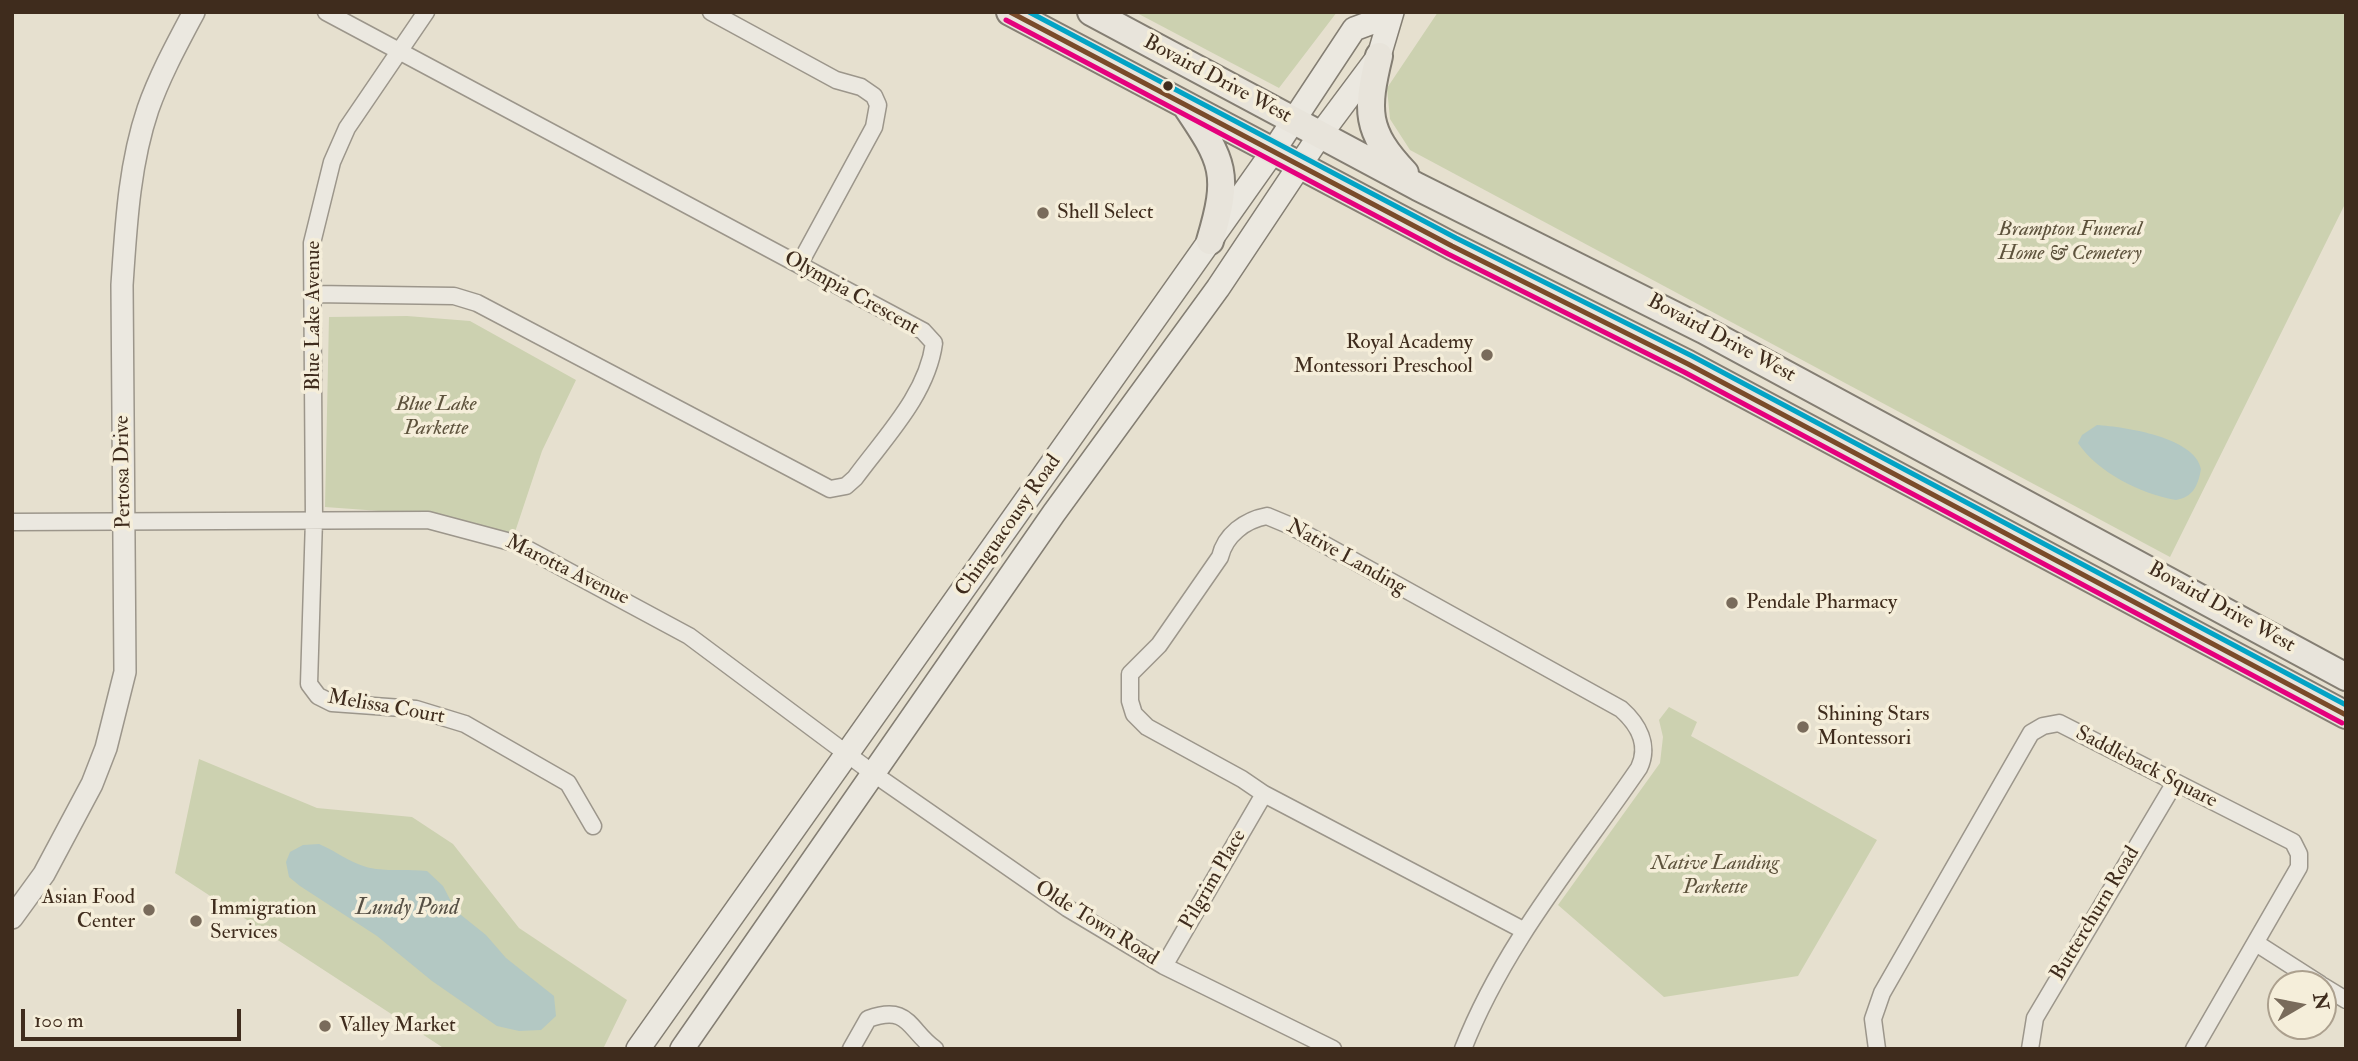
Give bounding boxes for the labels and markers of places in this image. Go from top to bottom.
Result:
unlabelled marker [1161,79,1175,93]
place label: Shell Select [1057,200,1153,226]
marker: Shell Select [1035,205,1051,221]
place label: Royal Academy Montessori Preschool [1294,330,1473,380]
marker: Royal Academy Montessori Preschool [1479,347,1495,363]
place label: Pendale Pharmacy [1746,590,1897,616]
marker: Pendale Pharmacy [1724,595,1740,611]
place label: Shining Stars Montessori [1817,702,1929,752]
marker: Shining Stars Montessori [1795,719,1811,735]
place label: Asian Food Center [42,885,135,935]
place label: Immigration Services [210,896,317,946]
marker: Asian Food Center [141,902,157,918]
marker: Immigration Services [188,913,204,929]
place label: Valley Market [339,1013,456,1039]
marker: Valley Market [317,1018,333,1034]

